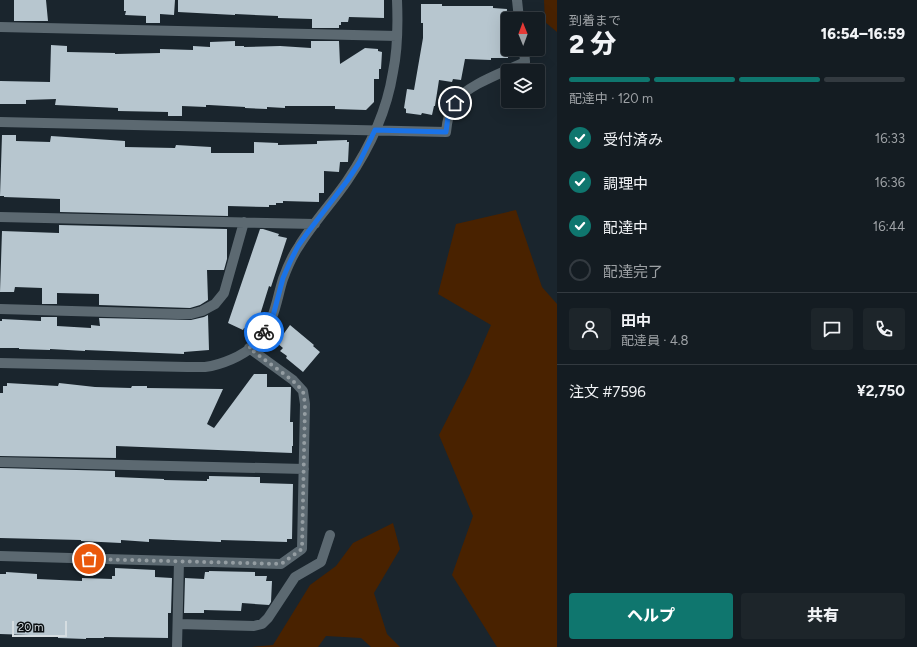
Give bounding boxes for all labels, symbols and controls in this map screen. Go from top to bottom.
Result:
north arrow [501,12,545,56]
map controls [501,12,545,108]
text: 到着まで [569,13,621,28]
text: 16:54–16:59 [821,25,905,43]
text: 2 分 [569,28,616,60]
button: layers [501,64,545,108]
pin [438,86,472,120]
text: 配達中 · 120 m [569,91,653,106]
icon: home [444,92,466,114]
icon: check [569,127,591,149]
text: 受付済み [603,131,663,149]
text: 16:33 [875,131,905,146]
icon: check [569,171,591,193]
text: 調理中 [603,175,648,193]
text: 16:36 [875,175,905,190]
icon: check [569,215,591,237]
text: 配達中 [603,219,648,237]
text: 16:44 [873,219,905,234]
text: 配達完了 [603,263,663,281]
button: person [569,308,611,350]
button: chat [811,308,853,350]
button: phone [863,308,905,350]
courier [244,312,284,352]
text: 田中 [621,312,651,330]
icon: bike [253,321,275,343]
text: 配達員 · 4.8 [621,333,688,348]
text: ¥2,750 [857,382,905,400]
text: 注文 #7596 [569,383,646,401]
pin [72,542,106,576]
icon: bag [78,548,100,570]
button: ヘルプ [569,593,733,639]
button: 共有 [741,593,905,639]
scale bar [12,619,67,638]
text: 20 m [18,621,43,634]

